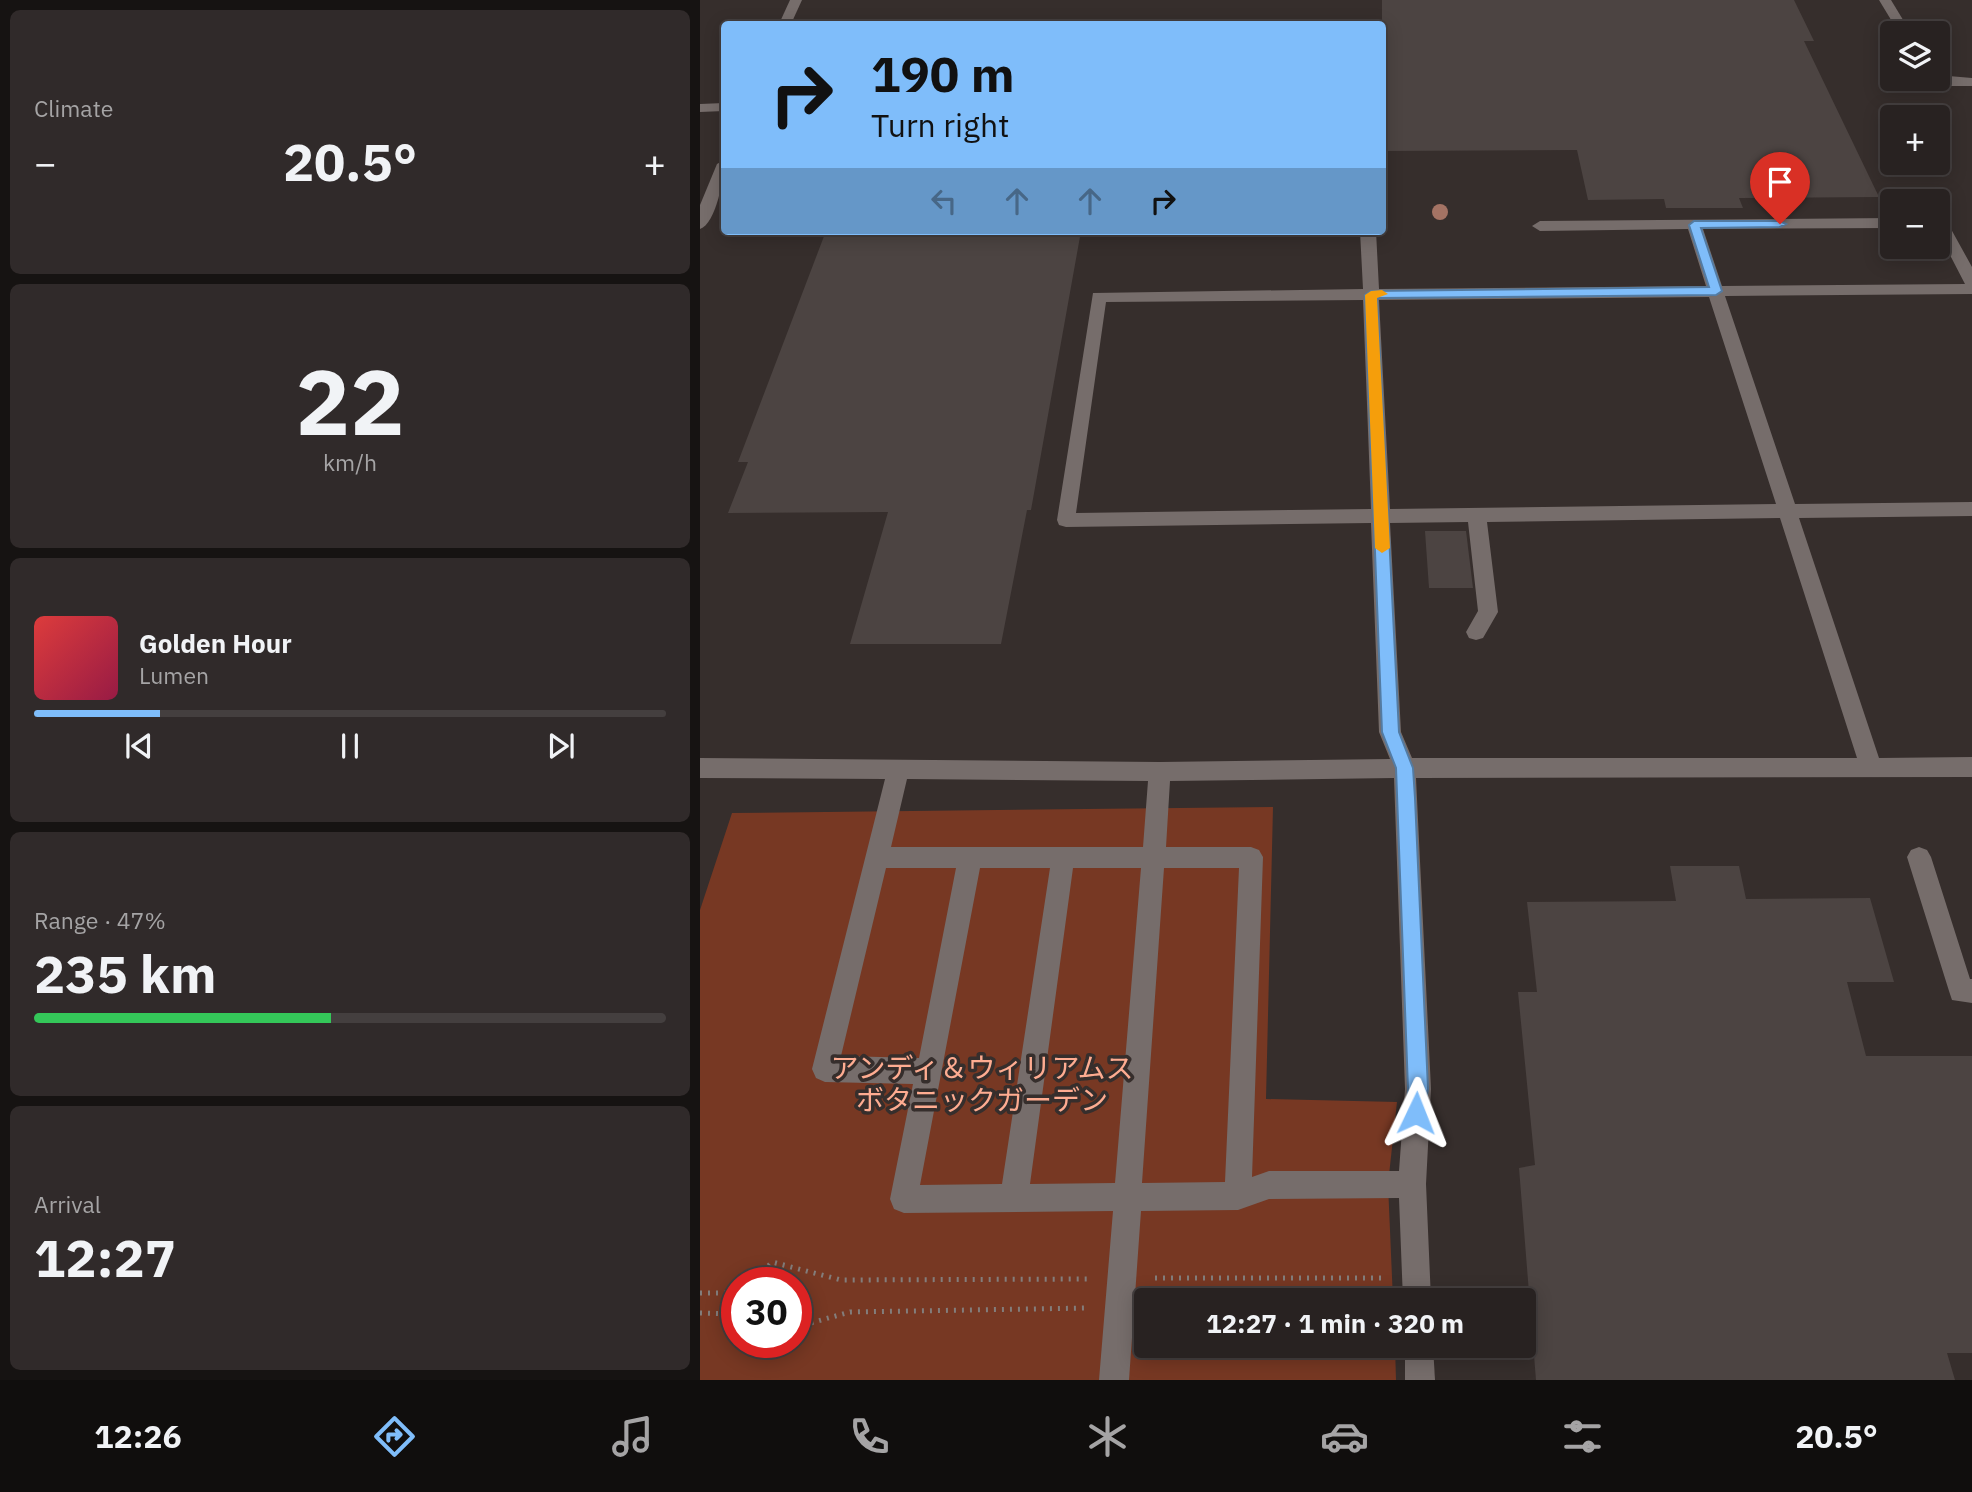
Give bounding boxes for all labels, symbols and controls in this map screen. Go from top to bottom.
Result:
map controls [1880,21,1950,259]
button: layers [1880,21,1950,91]
text: 190 m [871,42,1015,105]
icon: right [756,49,847,140]
text: Climate [34,93,113,123]
text: Turn right [871,104,1009,146]
button: + [1880,105,1950,175]
text: 20.5° [283,128,417,195]
text: − [34,138,57,187]
text: + [643,138,666,187]
pin [1750,152,1810,224]
icon: arrive [1761,163,1799,201]
icon: left [925,182,963,220]
icon: ahead [998,182,1036,220]
icon: ahead [1071,182,1109,220]
icon: right [1144,182,1182,220]
button: − [1880,189,1950,259]
text: 22 [295,342,405,460]
text: km/h [323,447,377,477]
text: Golden Hour [139,626,292,660]
text: Lumen [139,660,209,690]
icon: previous [120,727,158,765]
icon: pause [331,727,369,765]
icon: next [542,727,580,765]
text: Range · 47% [34,905,166,935]
text: 235 km [34,940,216,1007]
park label: アンディ＆ウィリアムス ボタニックガーデン [831,1049,1133,1118]
position arrow [1379,1076,1453,1150]
text: Arrival [34,1189,101,1219]
text: 12:27 [34,1224,176,1291]
speed limit sign: 30 [721,1267,812,1358]
text: 12:27 · 1 min · 320 m [1206,1306,1464,1340]
icon: directions [370,1412,419,1461]
icon: music [608,1412,657,1461]
icon: phone [845,1412,894,1461]
icon: climate [1083,1412,1132,1461]
icon: car [1320,1412,1369,1461]
icon: filters [1558,1412,1607,1461]
text: 12:26 [94,1415,182,1457]
text: 20.5° [1795,1415,1878,1457]

